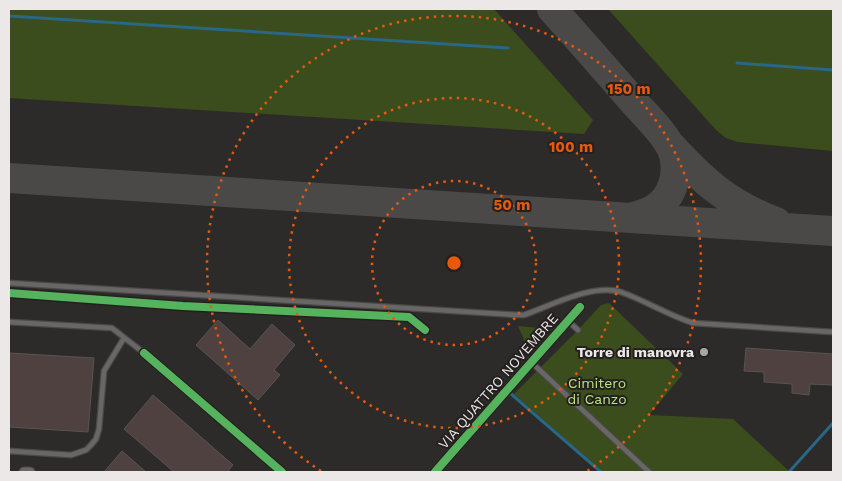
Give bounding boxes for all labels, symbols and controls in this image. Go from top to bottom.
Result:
text: 150 m [607,80,651,98]
text: 100 m [549,138,593,156]
text: 50 m [494,196,530,214]
centre of rings [445,254,463,272]
street label: VIA QUATTRO NOVEMBRE [435,310,561,452]
place label: Torre di manovra [577,344,695,360]
marker: Torre di manovra [698,346,710,358]
park label: Cimitero di Canzo [567,375,627,407]

